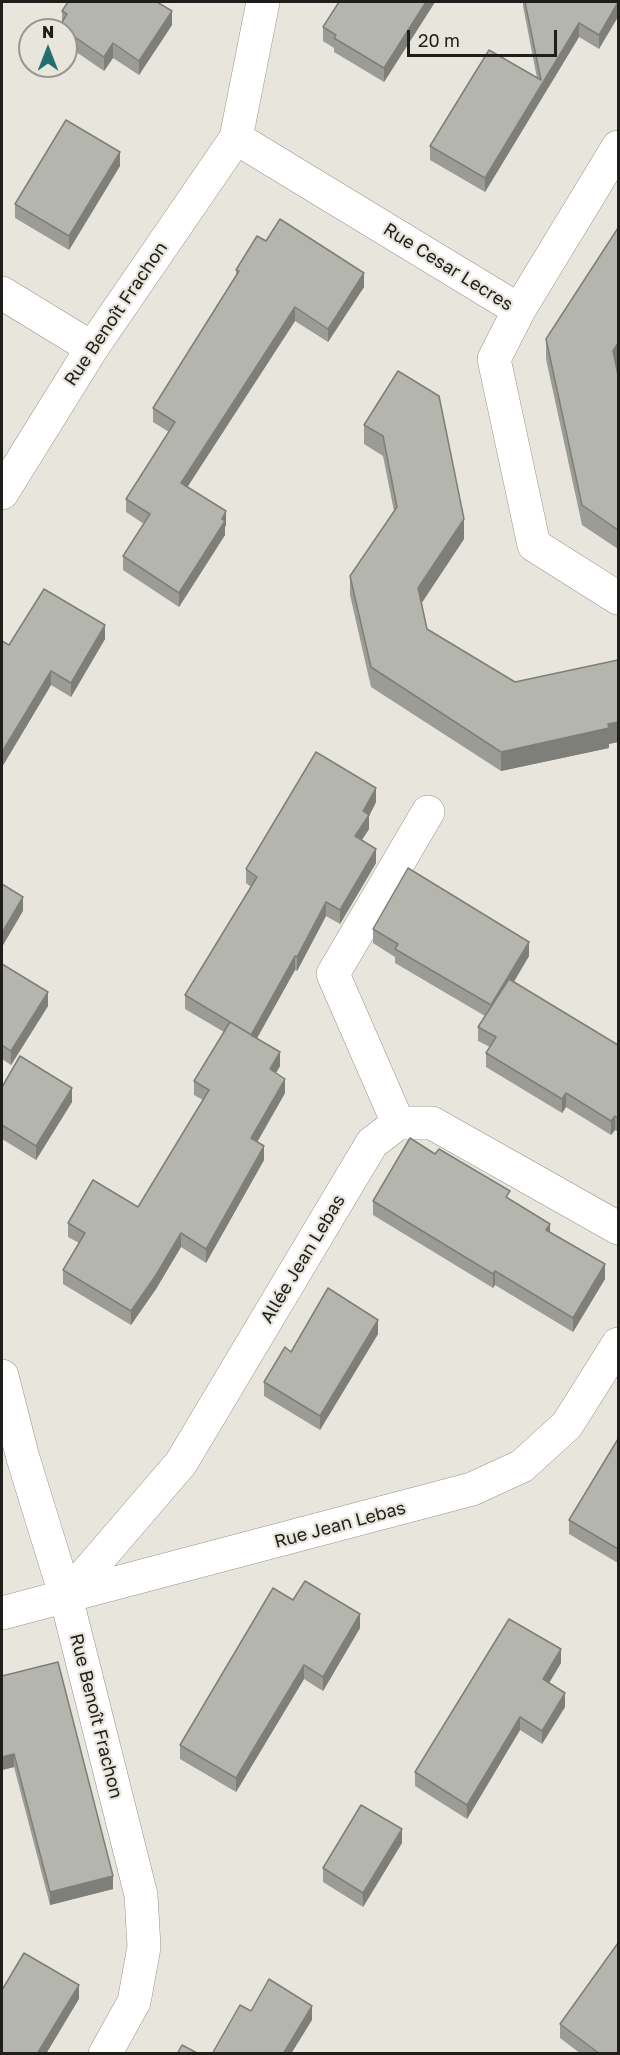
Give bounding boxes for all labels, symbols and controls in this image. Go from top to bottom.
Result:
north arrow [18,18,78,78]
scale bar [410,18,560,56]
text: N [42,22,54,42]
text: 20 m [418,29,460,51]
street label: Rue Cesar Lecres [379,218,517,316]
street label: Rue Benoît Frachon [60,238,172,390]
street label: Allée Jean Lebas [256,1191,350,1327]
street label: Rue Jean Lebas [272,1497,408,1553]
street label: Rue Benoît Frachon [65,1631,127,1801]

